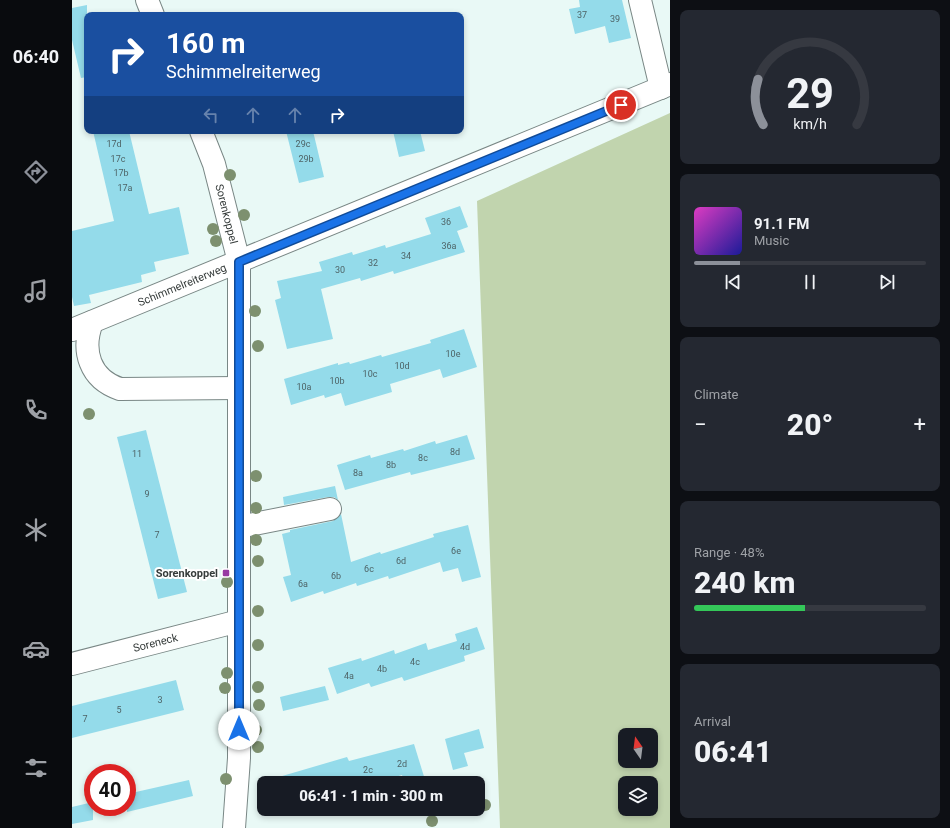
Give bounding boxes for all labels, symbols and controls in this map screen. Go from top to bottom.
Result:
house number: 37 [577,10,587,20]
house number: 39 [610,14,620,24]
text: 160 m [166,27,245,60]
icon: right [100,28,152,80]
text: 06:40 [13,46,59,67]
text: Schimmelreiterweg [166,61,321,82]
text: 29 [786,69,834,118]
pin [604,88,638,122]
icon: arrive [610,94,632,116]
icon: left [200,104,222,126]
icon: ahead [242,104,264,126]
icon: ahead [284,104,306,126]
icon: right [326,104,348,126]
text: km/h [793,115,827,131]
house number: 17d [106,139,122,149]
house number: 29c [296,139,311,149]
house number: 17c [111,154,126,164]
house number: 29b [298,154,314,164]
icon: directions [22,158,50,186]
house number: 17b [113,168,129,178]
house number: 17a [117,183,133,193]
street label: Sorenkoppel [212,183,240,245]
text: 91.1 FM [754,215,809,233]
house number: 36 [441,217,451,227]
text: Music [754,233,789,248]
house number: 36a [441,241,457,251]
house number: 34 [401,251,411,261]
house number: 32 [368,258,378,268]
street label: Schimmelreiterweg [136,261,228,309]
house number: 30 [335,265,345,275]
icon: previous [722,271,744,293]
icon: pause [799,271,821,293]
icon: next [876,271,898,293]
icon: music [22,277,50,305]
house number: 10e [446,349,461,359]
house number: 10d [394,361,410,371]
house number: 10c [363,369,378,379]
house number: 10b [329,376,345,386]
house number: 10a [296,382,312,392]
text: Climate [694,387,738,402]
icon: phone [22,396,50,424]
text: 20° [787,407,833,442]
text: − [694,412,707,437]
text: + [914,412,926,437]
house number: 8d [450,447,460,457]
house number: 11 [132,449,142,459]
house number: 8c [418,453,428,463]
house number: 8b [386,460,396,470]
house number: 8a [353,468,363,478]
house number: 9 [144,489,150,499]
icon: climate [22,516,50,544]
house number: 7 [154,530,160,540]
text: Range · 48% [694,545,764,560]
house number: 6e [451,546,461,556]
house number: 6d [396,556,406,566]
house number: 6c [364,564,374,574]
text: 240 km [694,565,796,600]
place label: Sorenkoppel [156,567,218,580]
marker: Sorenkoppel [221,568,231,578]
house number: 6b [331,571,341,581]
house number: 6a [298,579,308,589]
street label: Soreneck [132,631,179,655]
icon: car [22,635,50,663]
house number: 4d [460,642,470,652]
house number: 4c [410,657,420,667]
house number: 4b [377,664,387,674]
house number: 4a [344,671,354,681]
house number: 3 [157,695,163,705]
house number: 5 [116,705,122,715]
position arrow [218,708,260,750]
house number: 7 [82,714,88,724]
text: Arrival [694,714,731,729]
north arrow [618,728,658,768]
map controls [618,728,658,816]
text: 06:41 [694,734,772,769]
icon: filters [22,754,50,782]
house number: 2d [397,759,407,769]
speed limit sign: 40 [84,764,136,816]
house number: 2c [363,765,373,775]
button: layers [618,776,658,816]
text: 06:41 · 1 min · 300 m [299,787,443,805]

